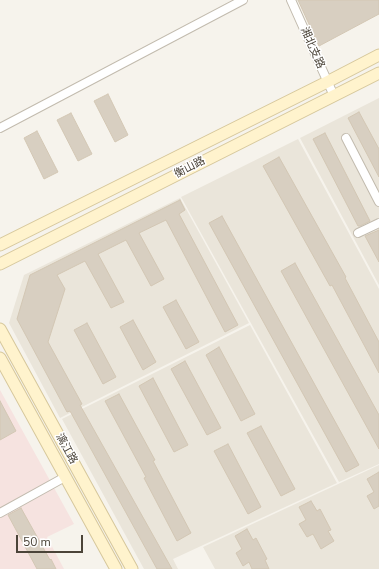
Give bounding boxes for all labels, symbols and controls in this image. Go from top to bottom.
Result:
street label: 湘北支路 [297,25,327,71]
street label: 衡山路 [172,155,208,181]
street label: 漓江路 [52,431,80,467]
scale bar [18,527,85,553]
text: 50 m [23,534,51,550]

